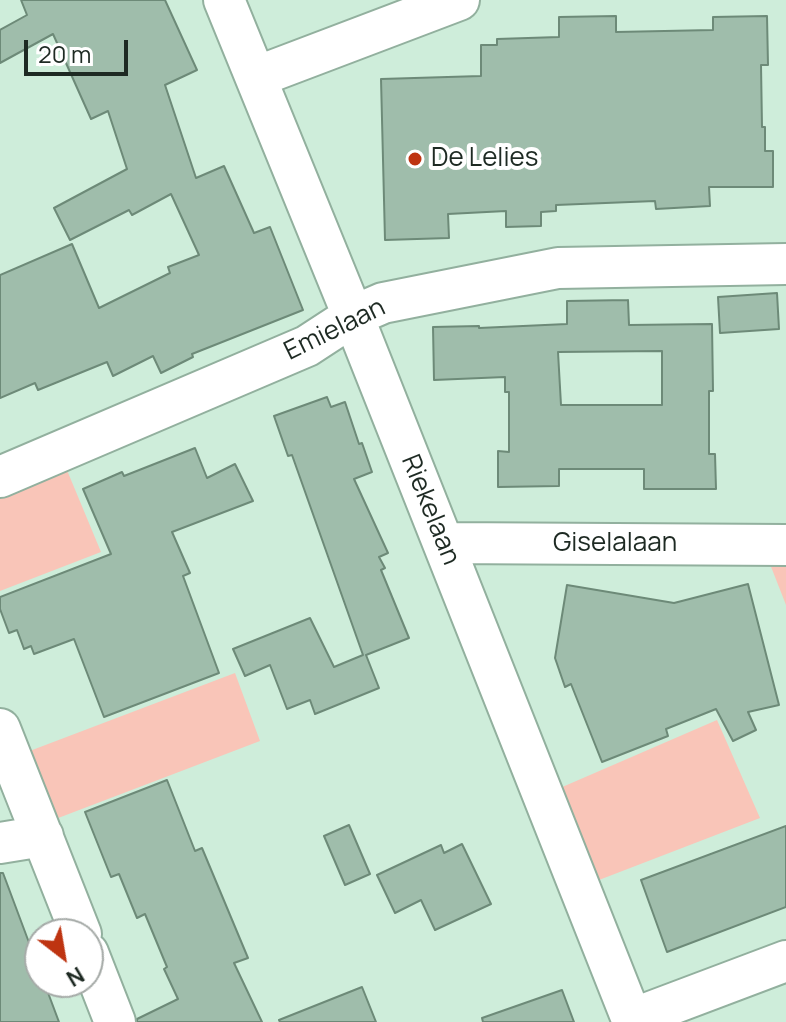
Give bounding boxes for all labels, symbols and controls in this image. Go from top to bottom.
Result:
scale bar [28,24,132,74]
text: 20 m [38,37,91,70]
place label: De Lelies [431,143,538,175]
marker: De Lelies [406,150,424,168]
street label: Emielaan [279,292,391,368]
street label: Riekelaan [394,450,466,570]
street label: Giselalaan [553,528,677,560]
north arrow [24,918,104,998]
text: N [61,960,90,994]

